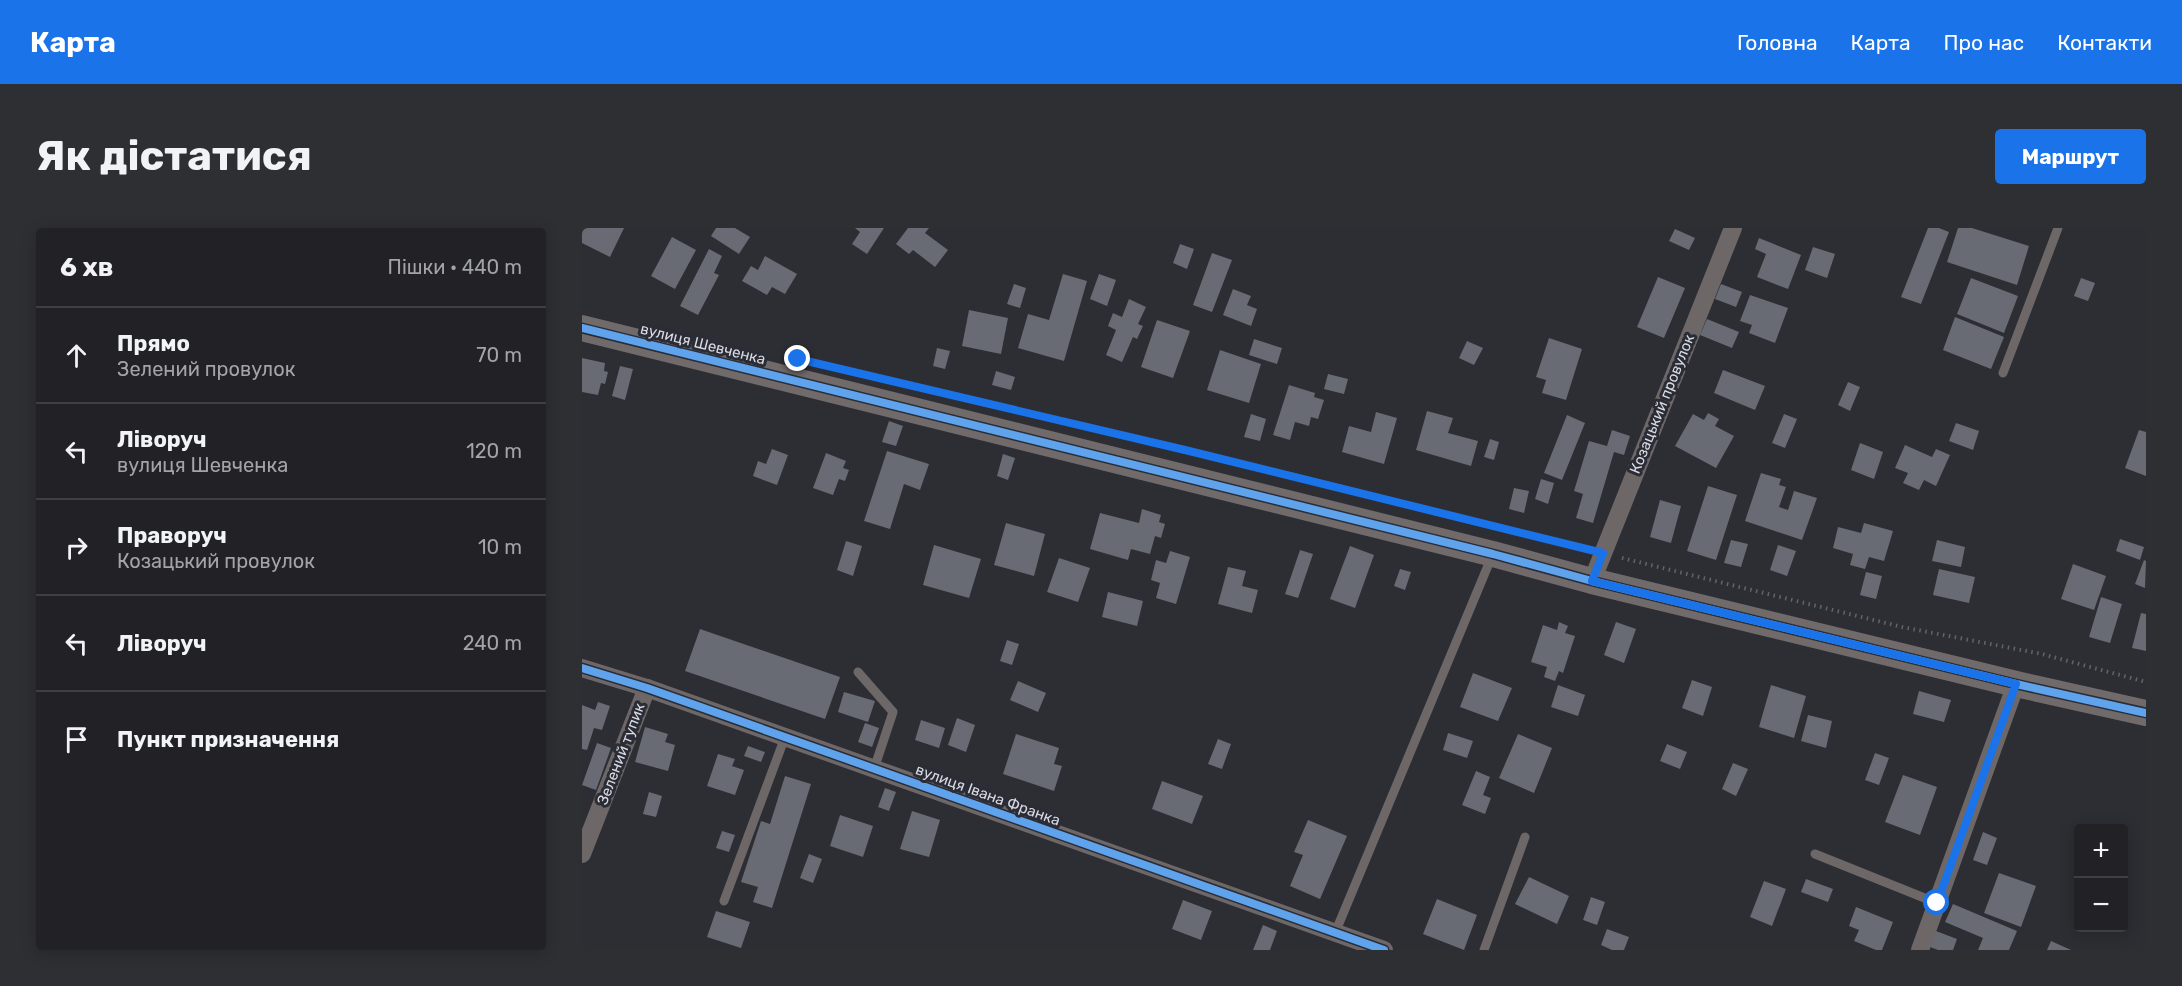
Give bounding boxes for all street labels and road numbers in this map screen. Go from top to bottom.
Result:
street label: вулиця Шевченка [639,320,767,368]
street label: Козацький провулок [1626,332,1698,476]
street label: Зелений тупик [593,700,649,808]
street label: вулиця Івана Франка [913,760,1063,830]

